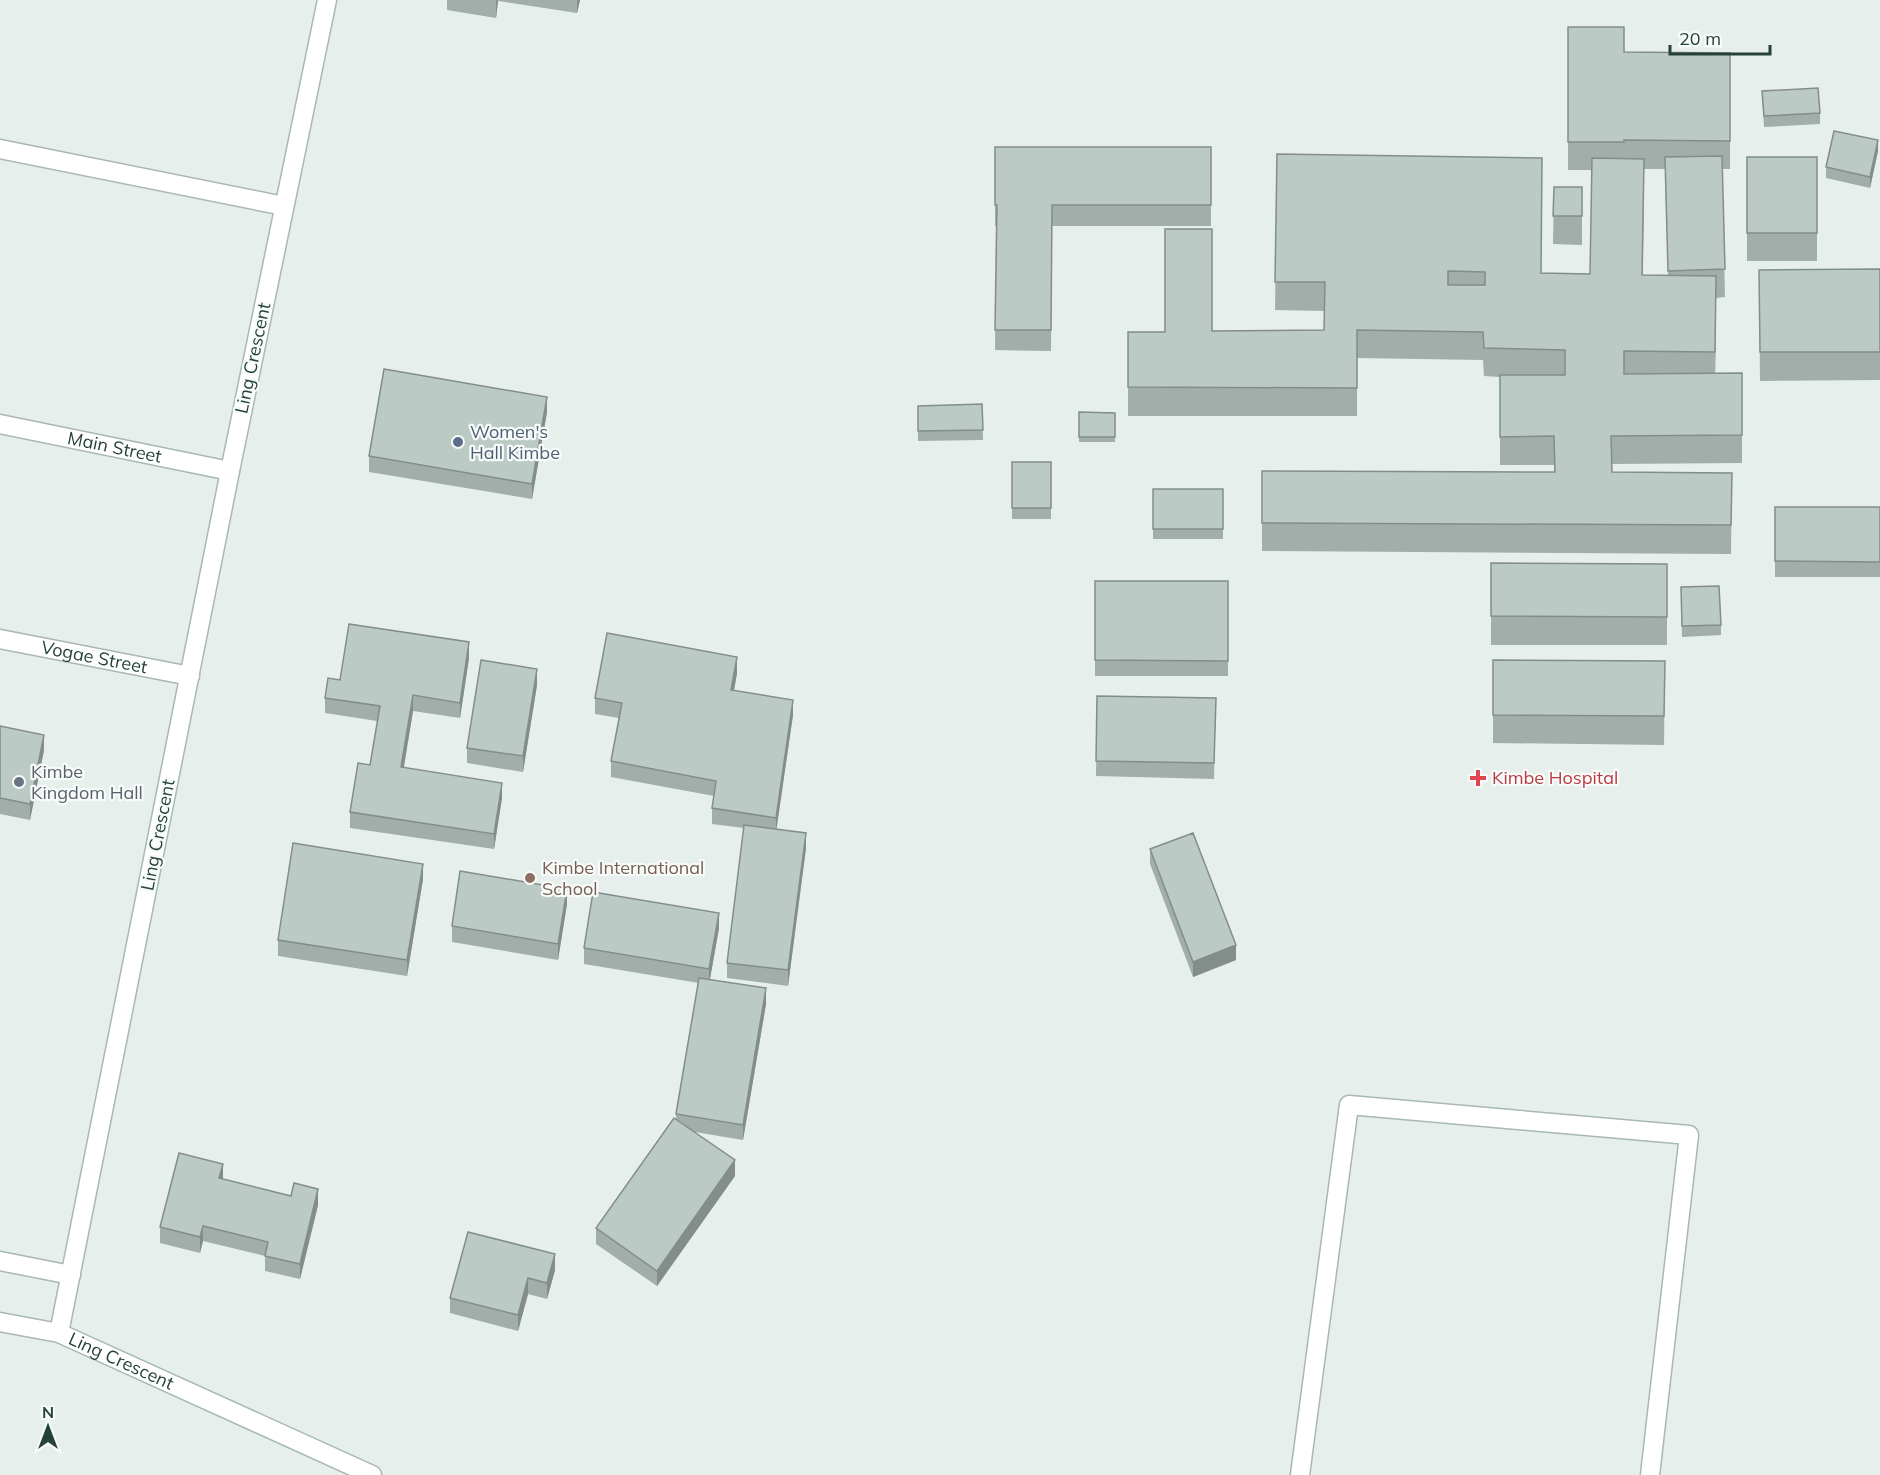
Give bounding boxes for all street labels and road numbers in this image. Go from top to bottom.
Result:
street label: Ling Crescent [230,300,276,416]
street label: Main Street [66,426,164,468]
street label: Vogae Street [39,635,149,678]
street label: Ling Crescent [135,777,180,893]
street label: Ling Crescent [65,1327,178,1395]

